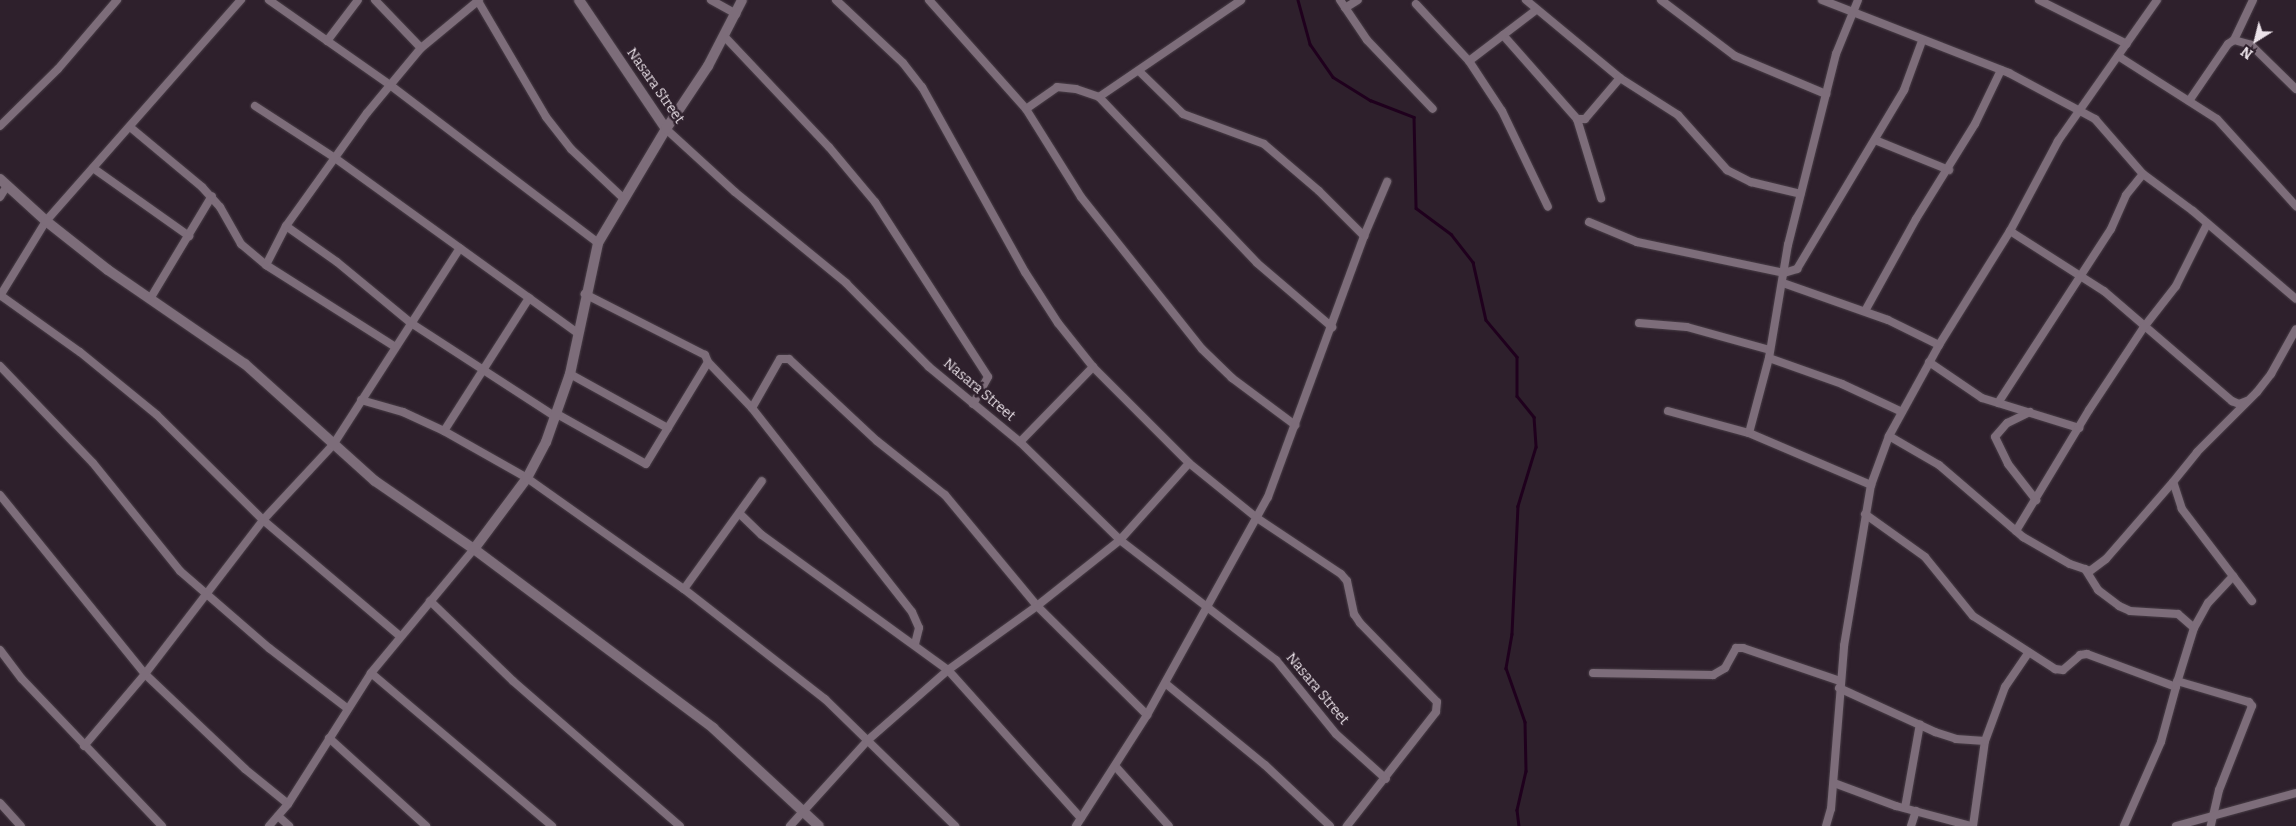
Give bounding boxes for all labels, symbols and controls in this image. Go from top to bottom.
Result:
north arrow [2231,15,2281,65]
text: N [2238,42,2256,63]
street label: Nasara Street [623,45,687,127]
street label: Nasara Street [940,355,1018,425]
street label: Nasara Street [1282,650,1352,728]

